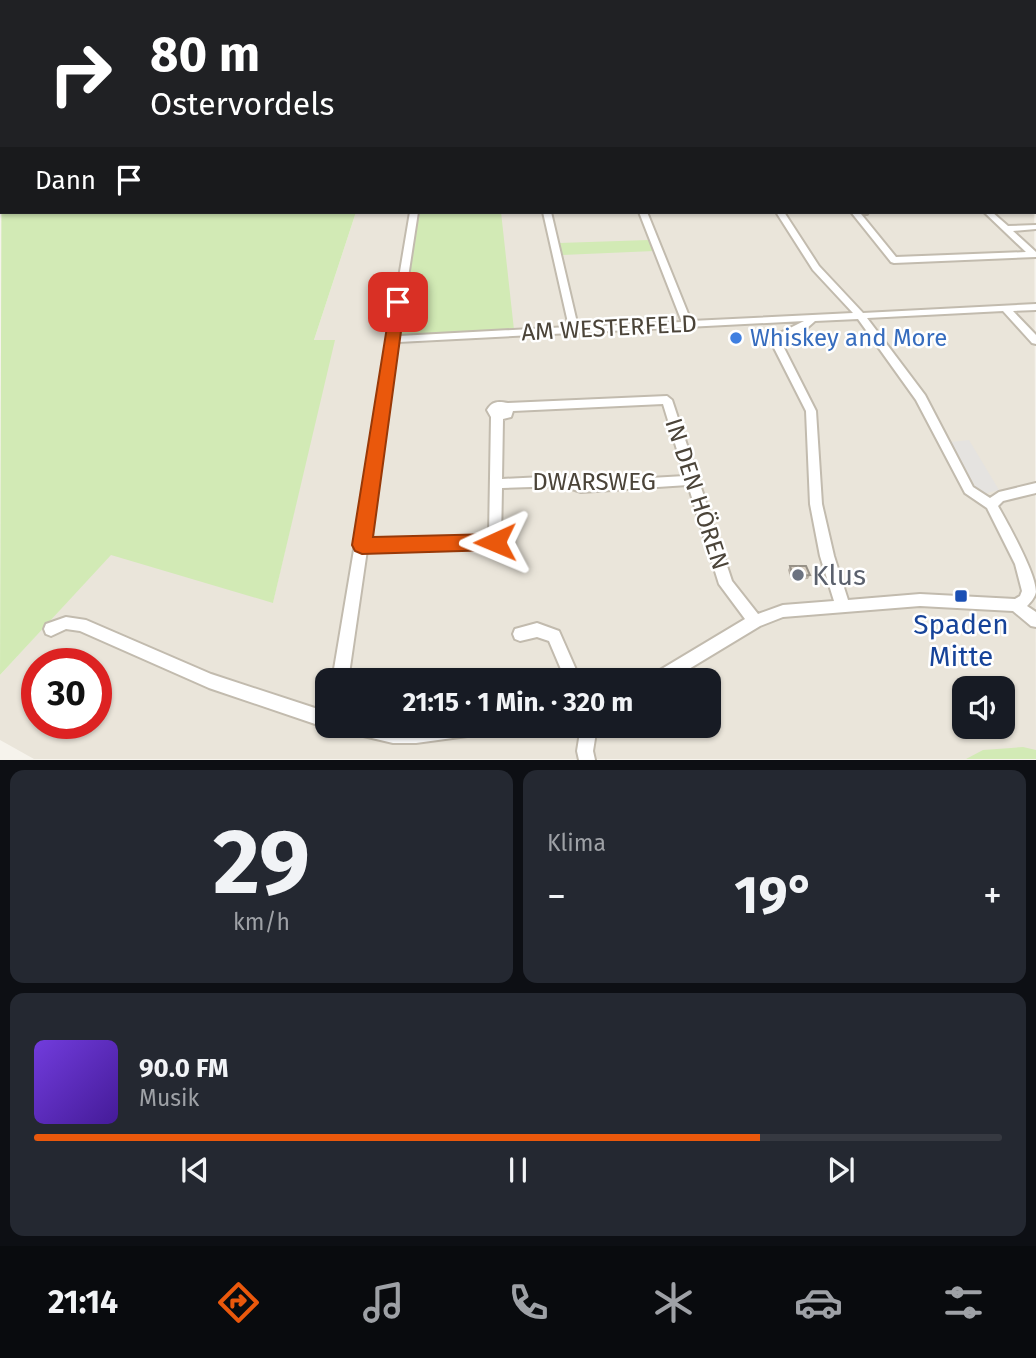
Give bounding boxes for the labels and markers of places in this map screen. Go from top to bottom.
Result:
pin [368,272,428,332]
place label: Whiskey and More [750,324,947,352]
marker: Whiskey and More [728,330,744,346]
place label: Klus [812,559,866,592]
marker: Klus [790,567,806,583]
marker: Spaden Mitte [953,588,969,604]
place label: Spaden Mitte [913,608,1009,673]

